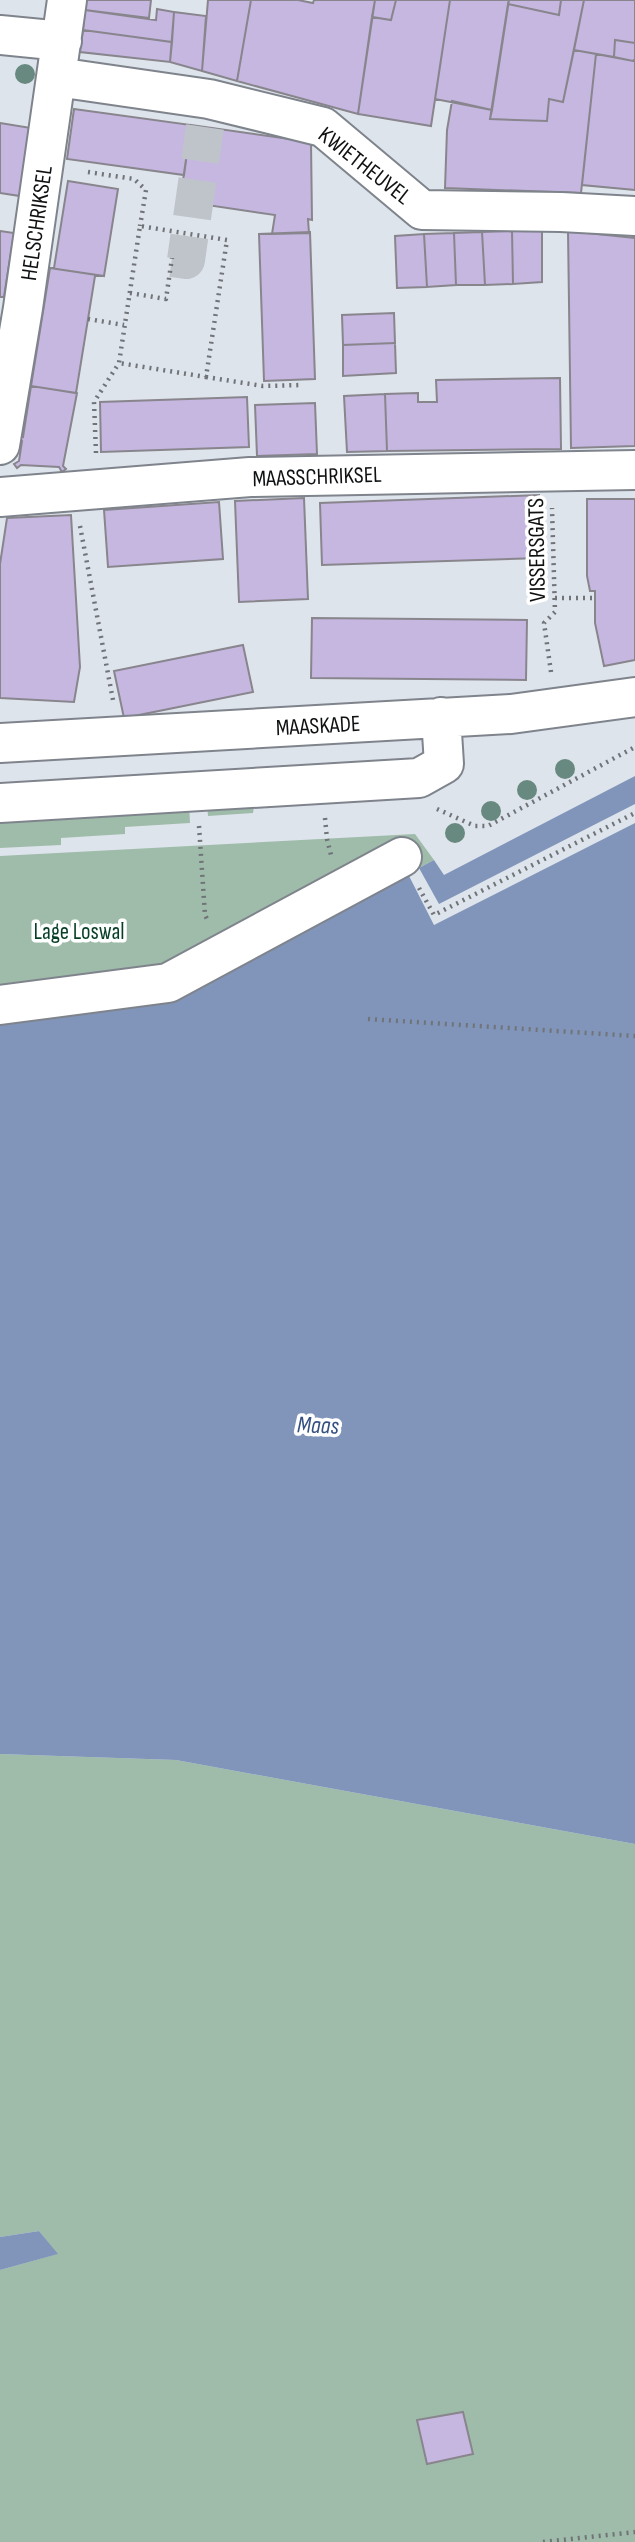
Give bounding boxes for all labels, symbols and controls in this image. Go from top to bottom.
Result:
street label: KWIETHEUVEL [312,121,417,211]
street label: HELSCHRIKSEL [15,163,59,282]
street label: MAASSCHRIKSEL [252,461,383,493]
street label: VISSERSGATS [522,498,552,602]
street label: MAASKADE [275,710,361,742]
park label: Lage Loswal [33,918,125,946]
water label: Maas [297,1410,340,1441]

